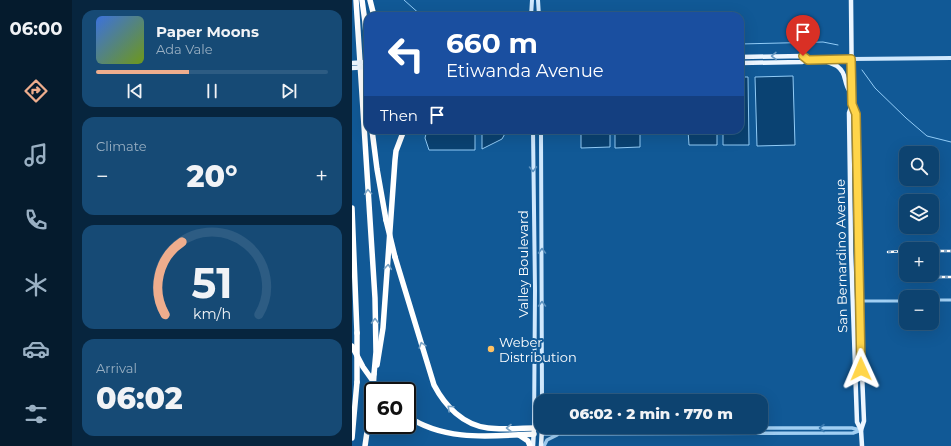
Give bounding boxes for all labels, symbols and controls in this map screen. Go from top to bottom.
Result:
pin [786,15,820,56]
text: 06:00 [10,18,62,40]
icon: arrive [792,21,814,43]
text: Paper Moons [156,22,259,41]
text: 660 m [446,26,538,60]
icon: left [380,28,432,80]
text: Ada Vale [156,41,213,57]
one-way arrow [771,52,777,60]
text: Etiwanda Avenue [446,60,604,82]
icon: directions [22,77,50,105]
icon: previous [124,80,146,102]
icon: pause [201,80,223,102]
icon: next [278,80,300,102]
icon: arrive [426,104,448,126]
text: Then [380,106,418,125]
text: Climate [96,138,147,154]
icon: music [22,141,50,169]
map controls [899,146,939,330]
button: search [899,146,939,186]
text: 20° [186,158,238,195]
text: − [96,163,109,190]
text: + [315,163,328,190]
one-way arrow [529,166,538,172]
street label: San Bernardino Avenue [832,179,850,333]
one-way arrow [364,189,373,195]
button: layers [899,194,939,234]
icon: phone [22,206,50,234]
street label: Valley Boulevard [515,210,531,318]
button: + [899,242,939,282]
one-way arrow [538,248,546,254]
text: 51 [191,257,233,307]
one-way arrow [383,264,392,270]
icon: climate [22,271,50,299]
button: − [899,290,939,330]
one-way arrow [538,301,546,307]
text: km/h [193,304,231,322]
one-way arrow [371,318,380,324]
place label: Weber Distribution [499,334,577,365]
icon: car [22,335,50,363]
one-way arrow [418,342,427,349]
marker: Weber Distribution [486,344,496,354]
position arrow [840,348,882,390]
text: Arrival [96,360,137,376]
text: 06:02 [96,380,183,417]
speed limit sign: 60 [364,382,416,434]
icon: filters [22,400,50,428]
text: 06:02 · 2 min · 770 m [569,404,733,423]
one-way arrow [447,405,455,413]
one-way arrow [506,424,512,432]
one-way arrow [819,424,825,432]

